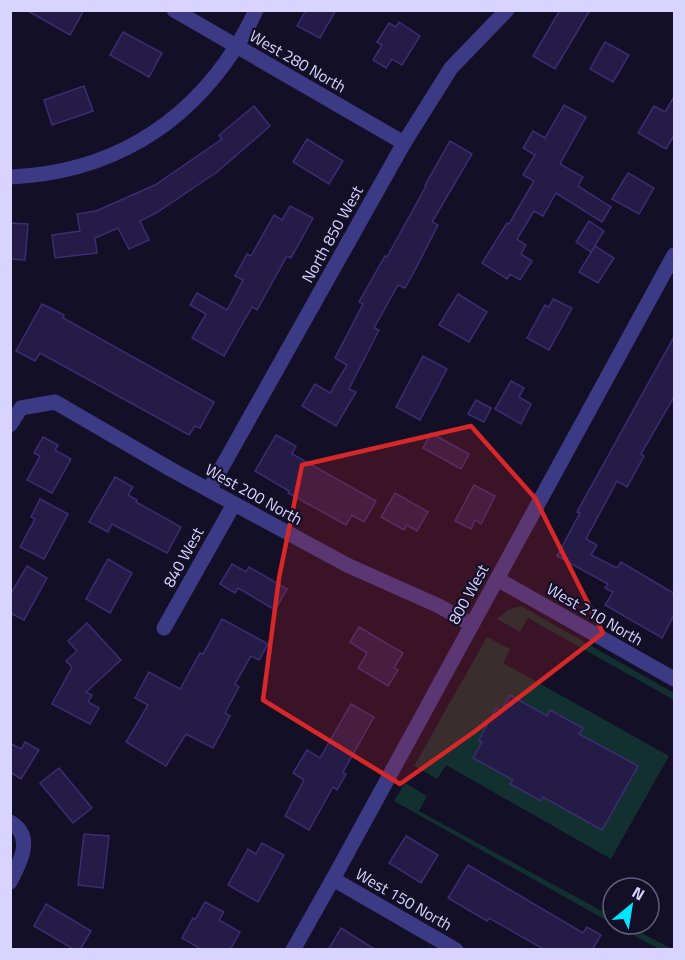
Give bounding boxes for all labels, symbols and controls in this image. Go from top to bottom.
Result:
street label: West 280 North [245,24,351,98]
street label: North 850 West [295,181,369,287]
street label: West 200 North [201,457,307,531]
street label: 840 West [157,522,210,591]
street label: 800 West [442,559,495,628]
street label: West 210 North [542,577,648,651]
street label: West 150 North [351,862,457,936]
north arrow [601,876,661,936]
text: N [628,880,649,906]

